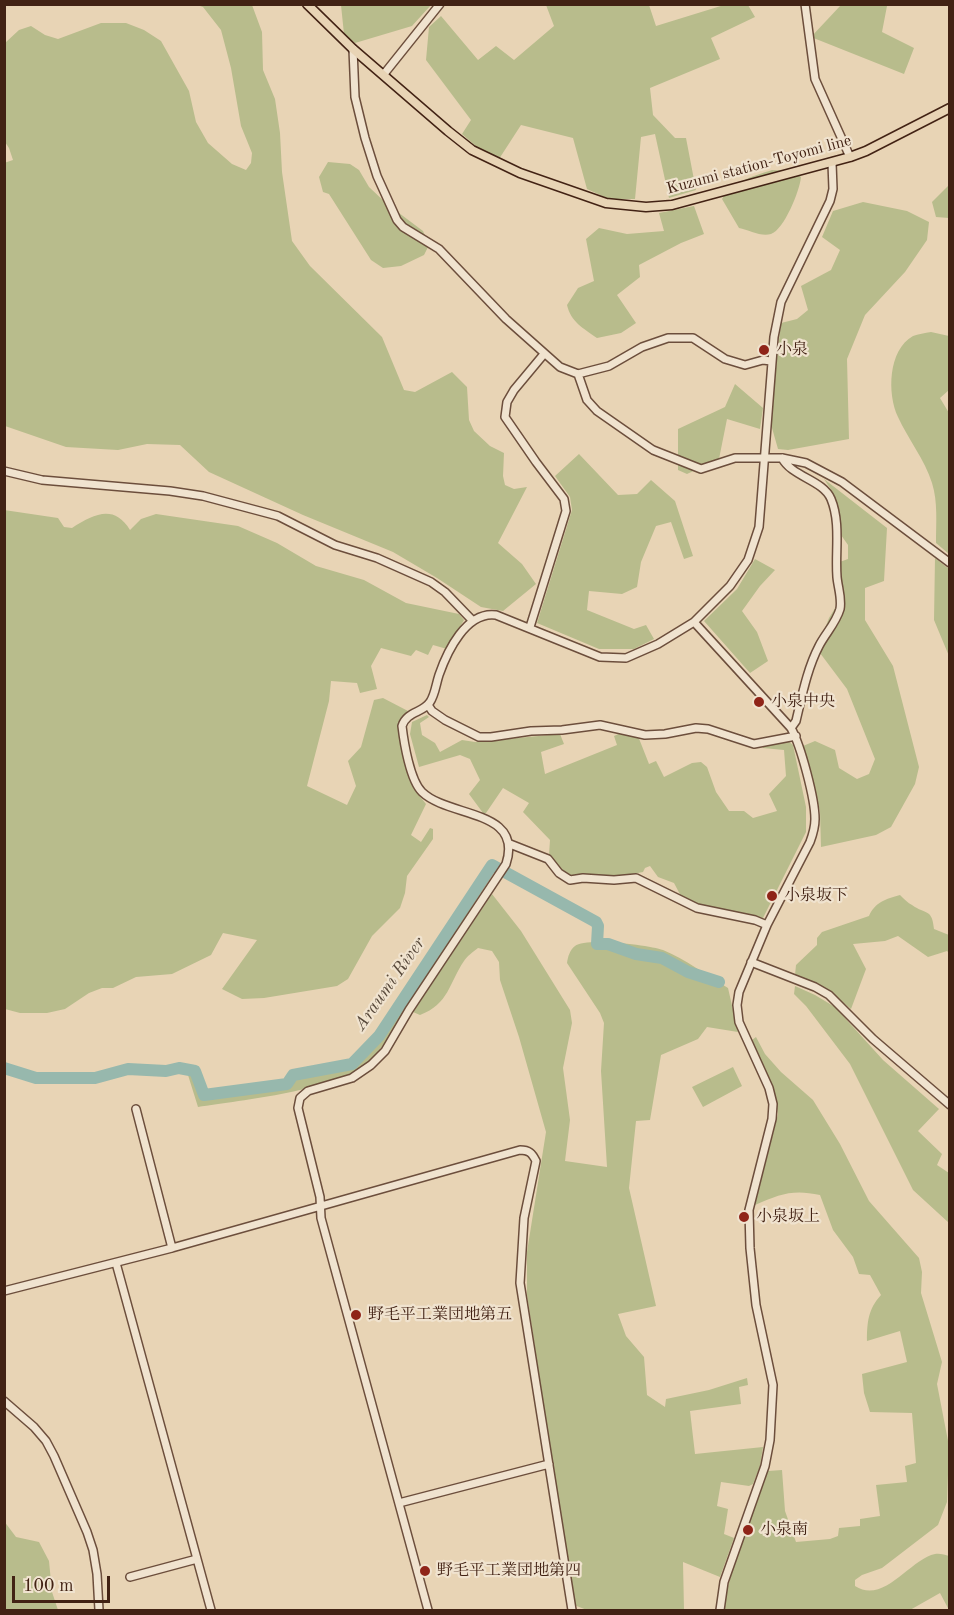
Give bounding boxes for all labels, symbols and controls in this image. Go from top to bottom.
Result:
street label: Kuzumi station-Toyomi line [664,131,854,199]
place label: 小泉 [776,340,808,360]
marker: 小泉 [757,343,771,357]
place label: 小泉中央 [771,692,835,712]
marker: 小泉中央 [752,695,766,709]
place label: 小泉坂下 [784,886,848,906]
marker: 小泉坂下 [765,889,779,903]
water label: Araumi River [350,933,430,1035]
place label: 小泉坂上 [756,1207,820,1227]
marker: 小泉坂上 [737,1210,751,1224]
place label: 野毛平工業団地第五 [368,1305,512,1325]
marker: 野毛平工業団地第五 [349,1308,363,1322]
place label: 小泉南 [760,1520,808,1540]
marker: 小泉南 [741,1523,755,1537]
place label: 野毛平工業団地第四 [437,1561,581,1581]
scale bar [15,1564,112,1602]
marker: 野毛平工業団地第四 [418,1564,432,1578]
text: 100 m [23,1577,74,1595]

